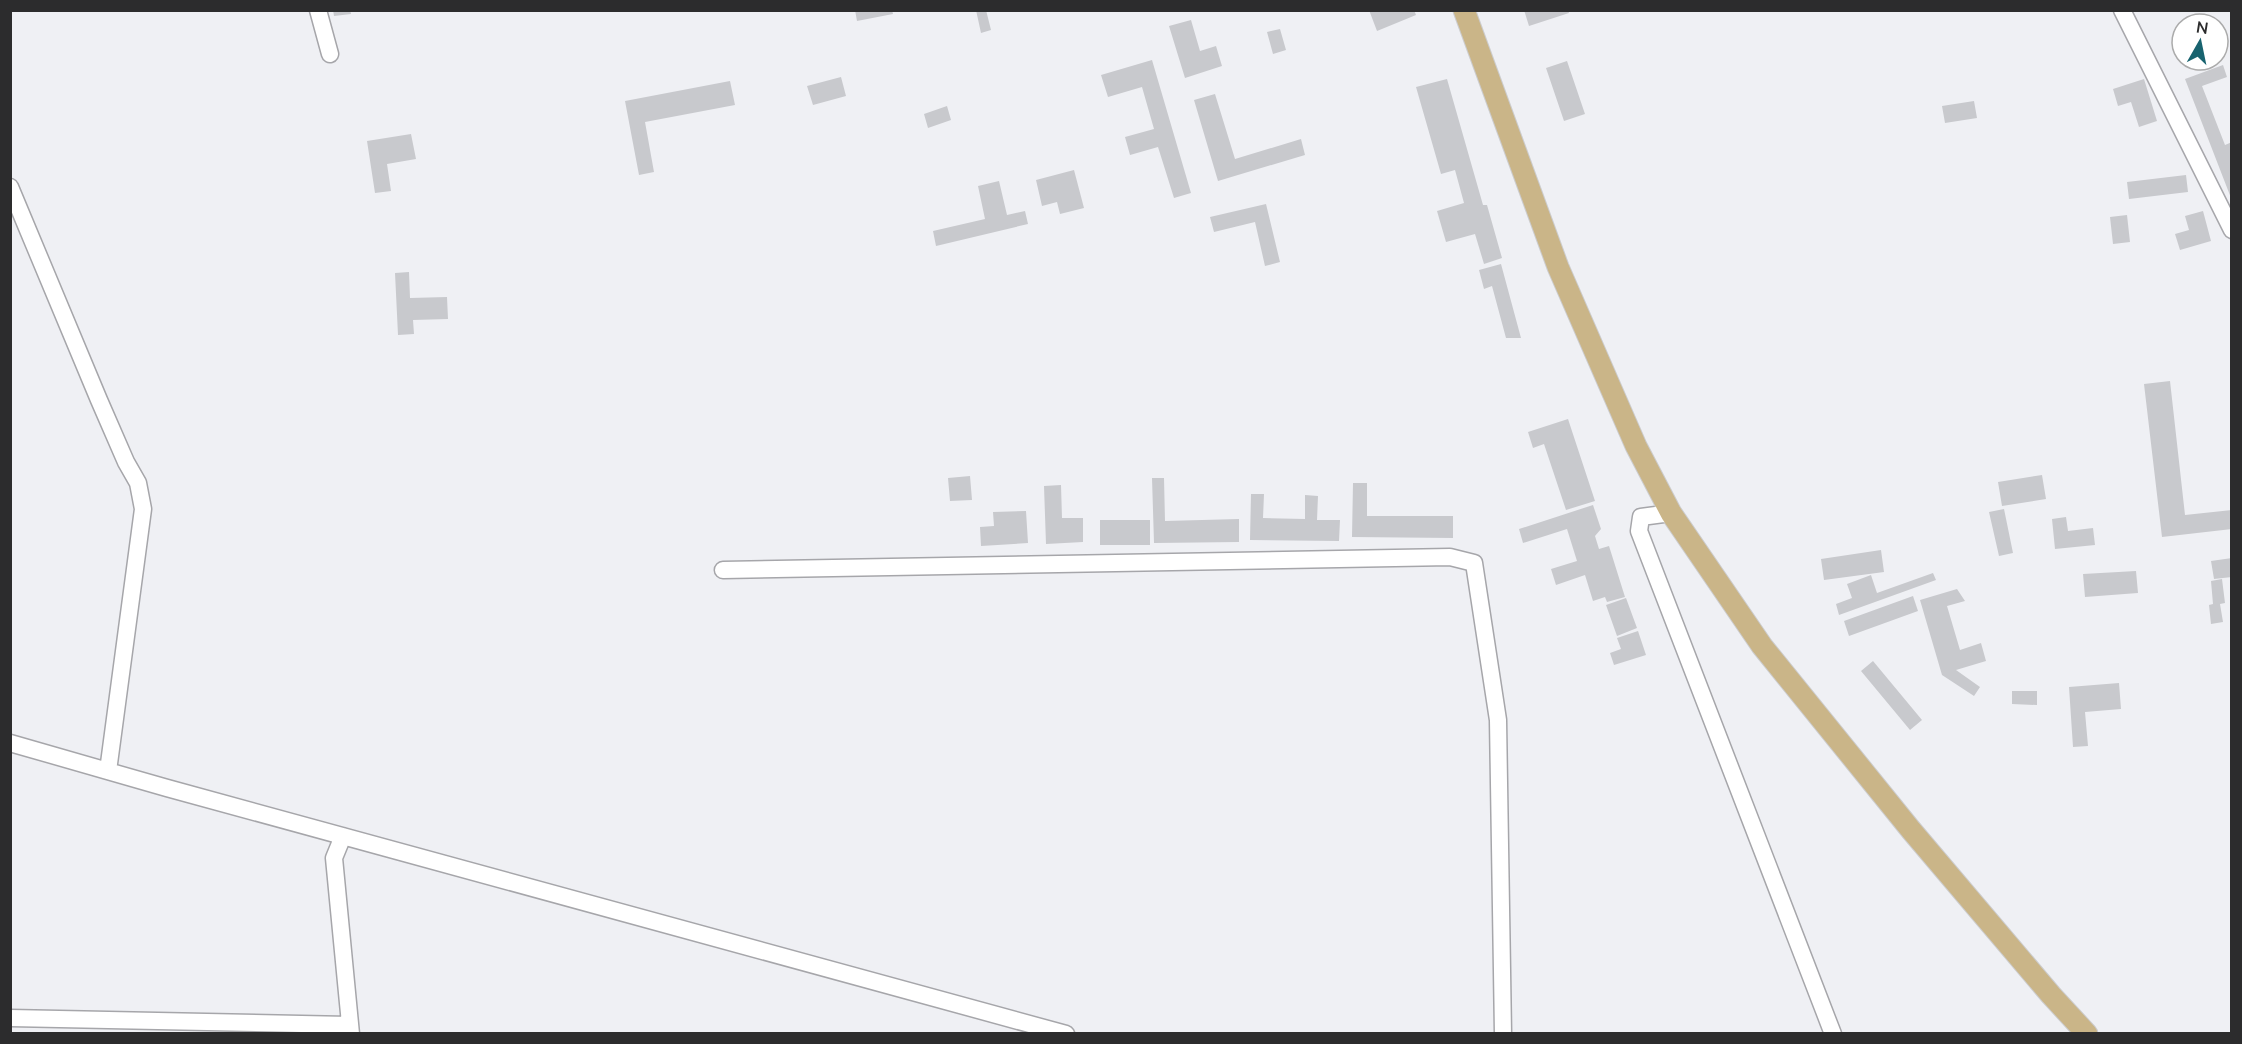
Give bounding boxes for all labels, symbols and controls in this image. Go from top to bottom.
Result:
north arrow [2170,12,2230,72]
text: N [2195,16,2210,40]

